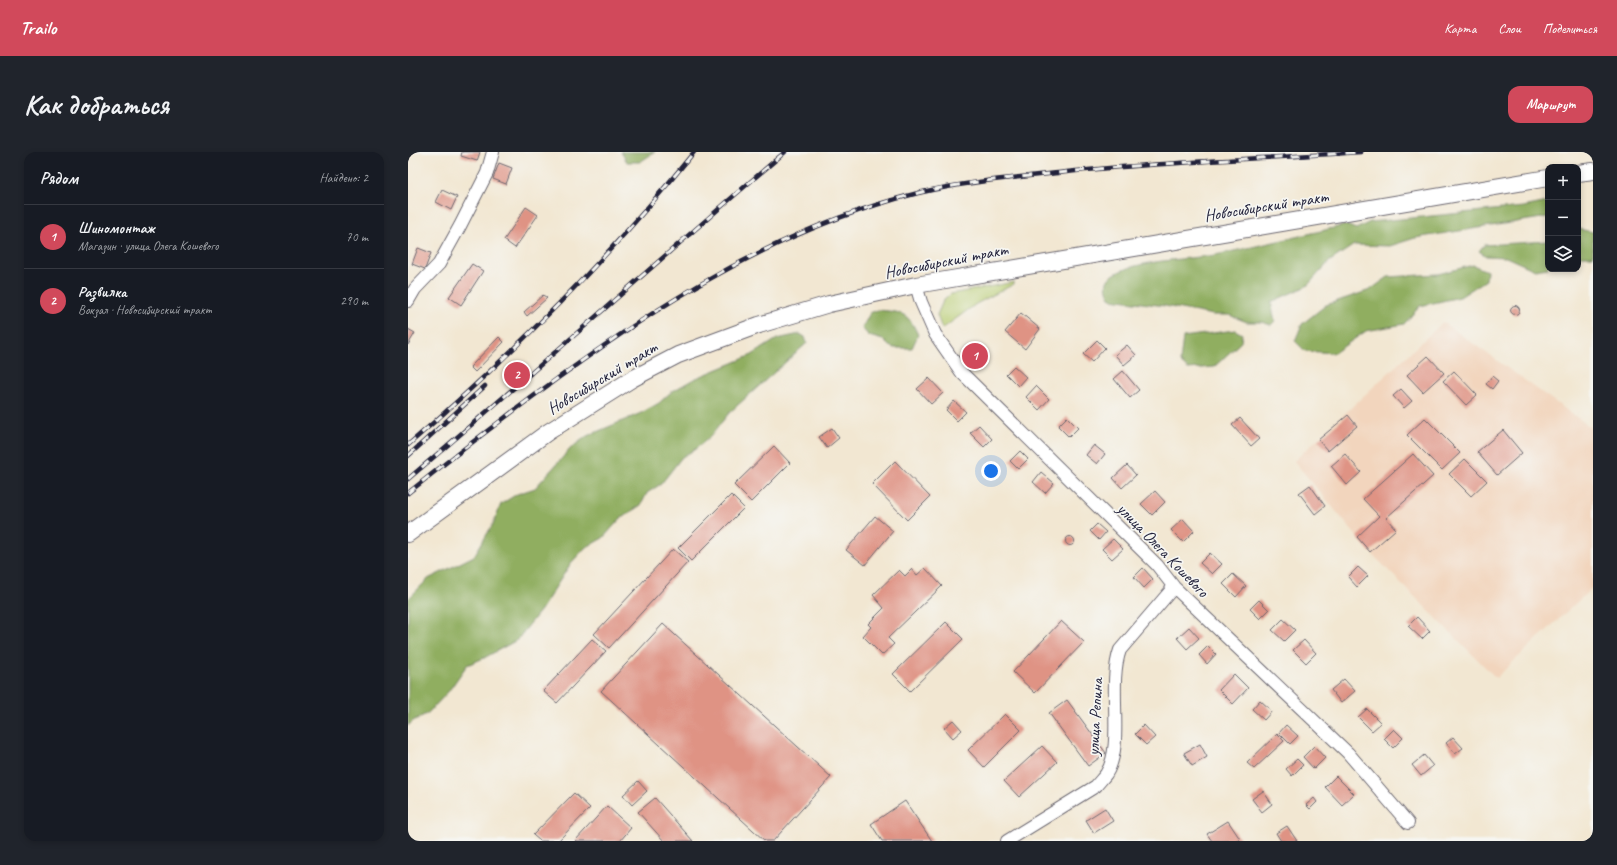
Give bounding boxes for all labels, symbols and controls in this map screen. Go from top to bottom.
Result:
text: Trailo [20,16,56,40]
text: Карта [1444,20,1476,37]
text: Слои [1498,20,1521,37]
text: Поделиться [1543,20,1597,37]
button: Маршрут [1508,86,1593,123]
text: Как добраться [24,87,169,122]
map controls [1545,164,1581,272]
button: + [1545,164,1581,200]
text: Рядом [40,168,78,189]
text: Найдено: 2 [320,170,368,186]
street label: Новосибирский тракт [1203,186,1331,226]
button: − [1545,200,1581,236]
text: Шиномонтаж [78,219,155,238]
text: 1 [50,229,56,245]
text: 70 m [346,229,368,245]
button: layers [1545,236,1581,272]
text: Магазин · улица Олега Кошевого [78,238,219,254]
street label: Новосибирский тракт [883,239,1011,283]
text: Развилка [78,283,127,302]
text: 2 [50,293,56,309]
text: 290 m [340,293,368,309]
text: Вокзал · Новосибирский тракт [78,302,211,318]
street label: Новосибирский тракт [543,336,662,419]
pin: 1 [962,341,988,371]
pin: 2 [504,360,530,390]
your location [981,461,1001,481]
street label: улица Олега Кошевого [1112,498,1214,602]
street label: улица Репина [1082,676,1108,757]

